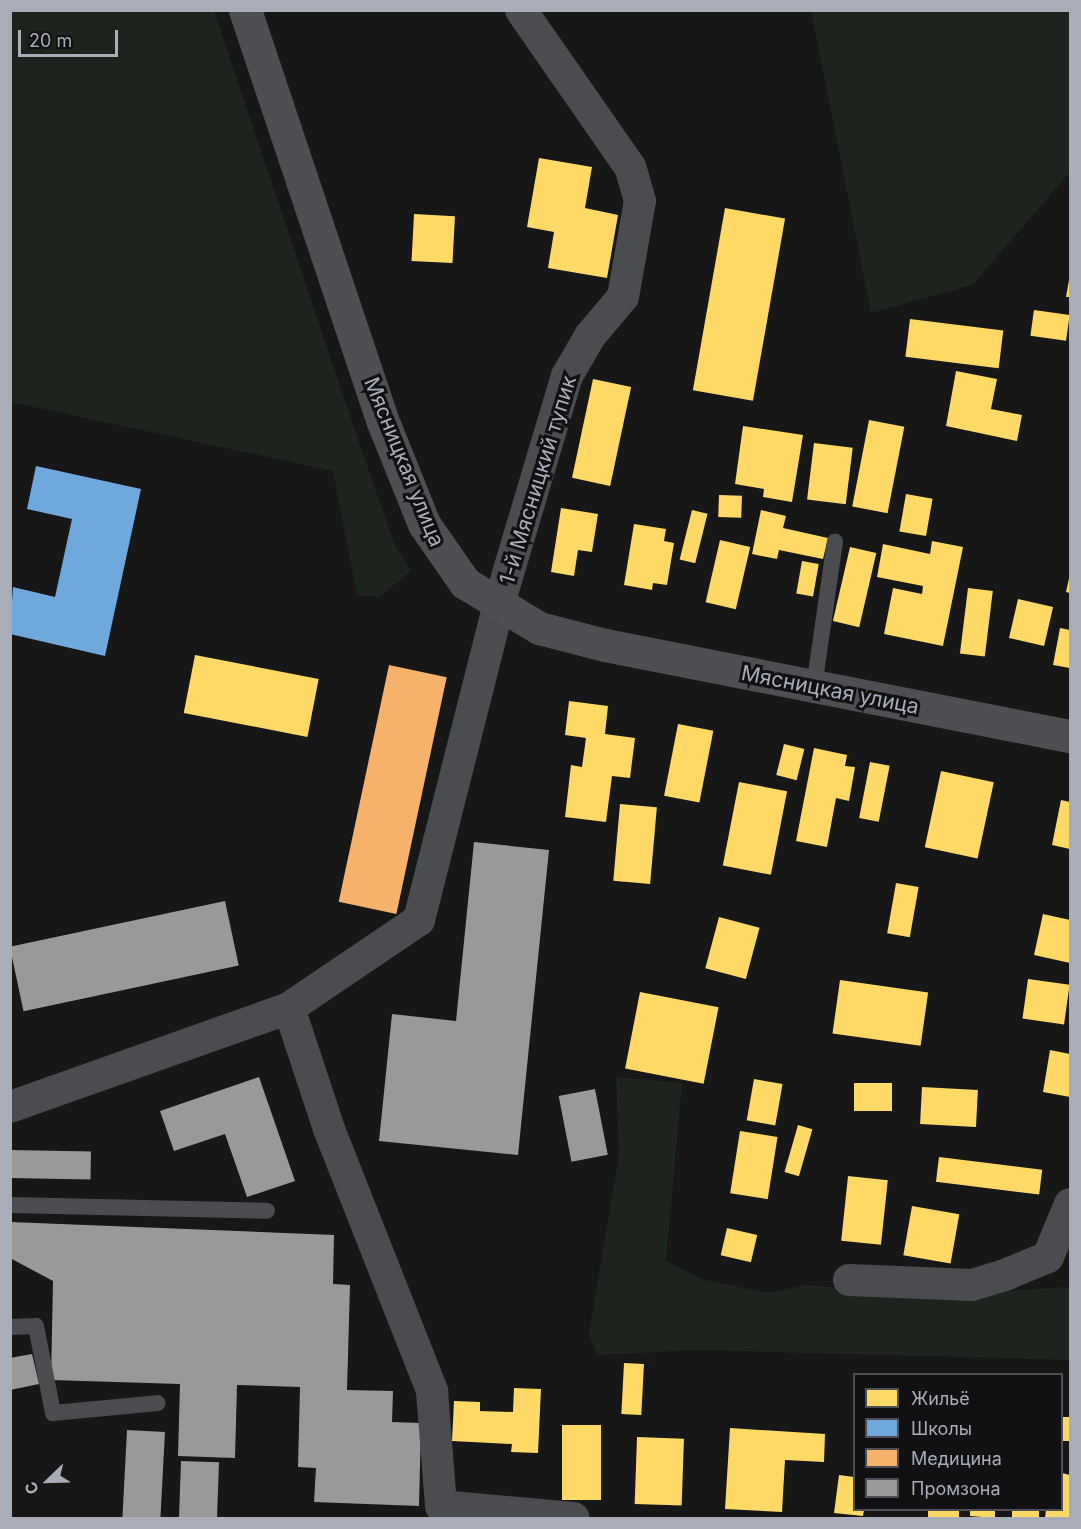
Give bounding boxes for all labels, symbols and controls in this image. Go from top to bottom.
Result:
scale bar [21,18,122,56]
text: 20 m [29,30,72,51]
street label: 1-й Мясницкий тупик [494,373,582,587]
street label: Мясницкая улица [359,374,449,550]
street label: Мясницкая улица [739,660,921,720]
legend [853,1373,1063,1511]
text: Жильё [911,1388,970,1409]
text: Школы [911,1418,972,1439]
text: Медицина [911,1448,1002,1469]
north arrow [18,1451,78,1511]
text: Промзона [911,1478,1001,1499]
text: С [20,1479,43,1497]

